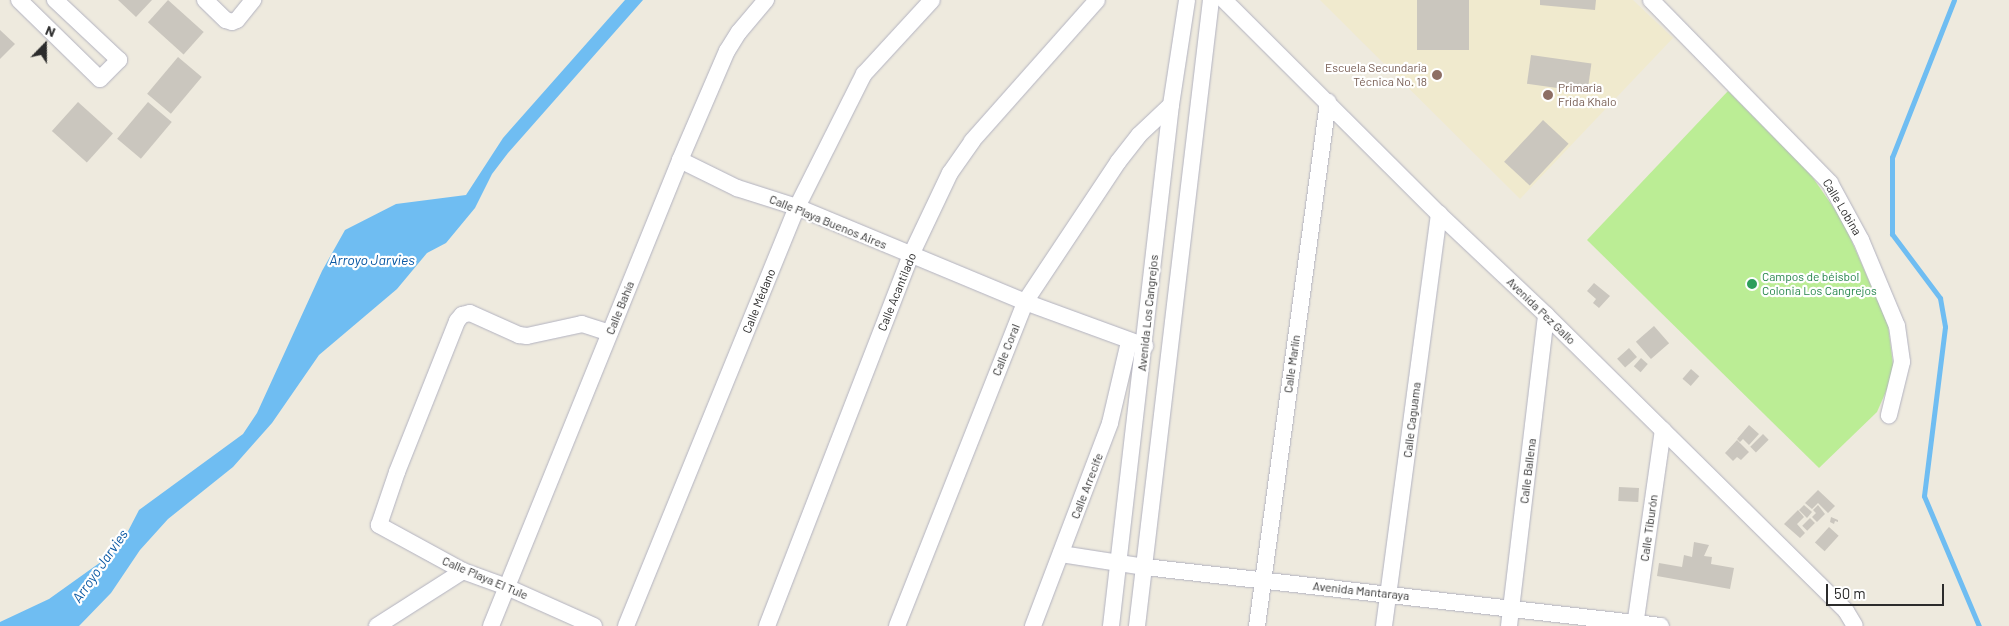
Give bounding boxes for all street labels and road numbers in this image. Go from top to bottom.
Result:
street label: Calle Lobina [1820,176,1864,238]
street label: Calle Playa Buenos Aires [767,192,889,252]
street label: Calle Acantilado [875,251,919,333]
street label: Avenida Los Cangrejos [1135,254,1161,372]
street label: Calle Médano [740,267,778,335]
street label: Avenida Pez Gallo [1504,275,1578,347]
street label: Calle Bahía [603,279,637,337]
street label: Calle Coral [989,322,1023,378]
street label: Calle Marlín [1281,334,1303,394]
street label: Calle Caguama [1400,381,1424,459]
street label: Calle Ballena [1517,437,1539,505]
street label: Calle Arrecife [1068,451,1106,521]
street label: Calle Tiburón [1637,494,1661,562]
street label: Calle Playa El Tule [440,553,530,603]
street label: Avenida Mantaraya [1312,579,1410,603]

